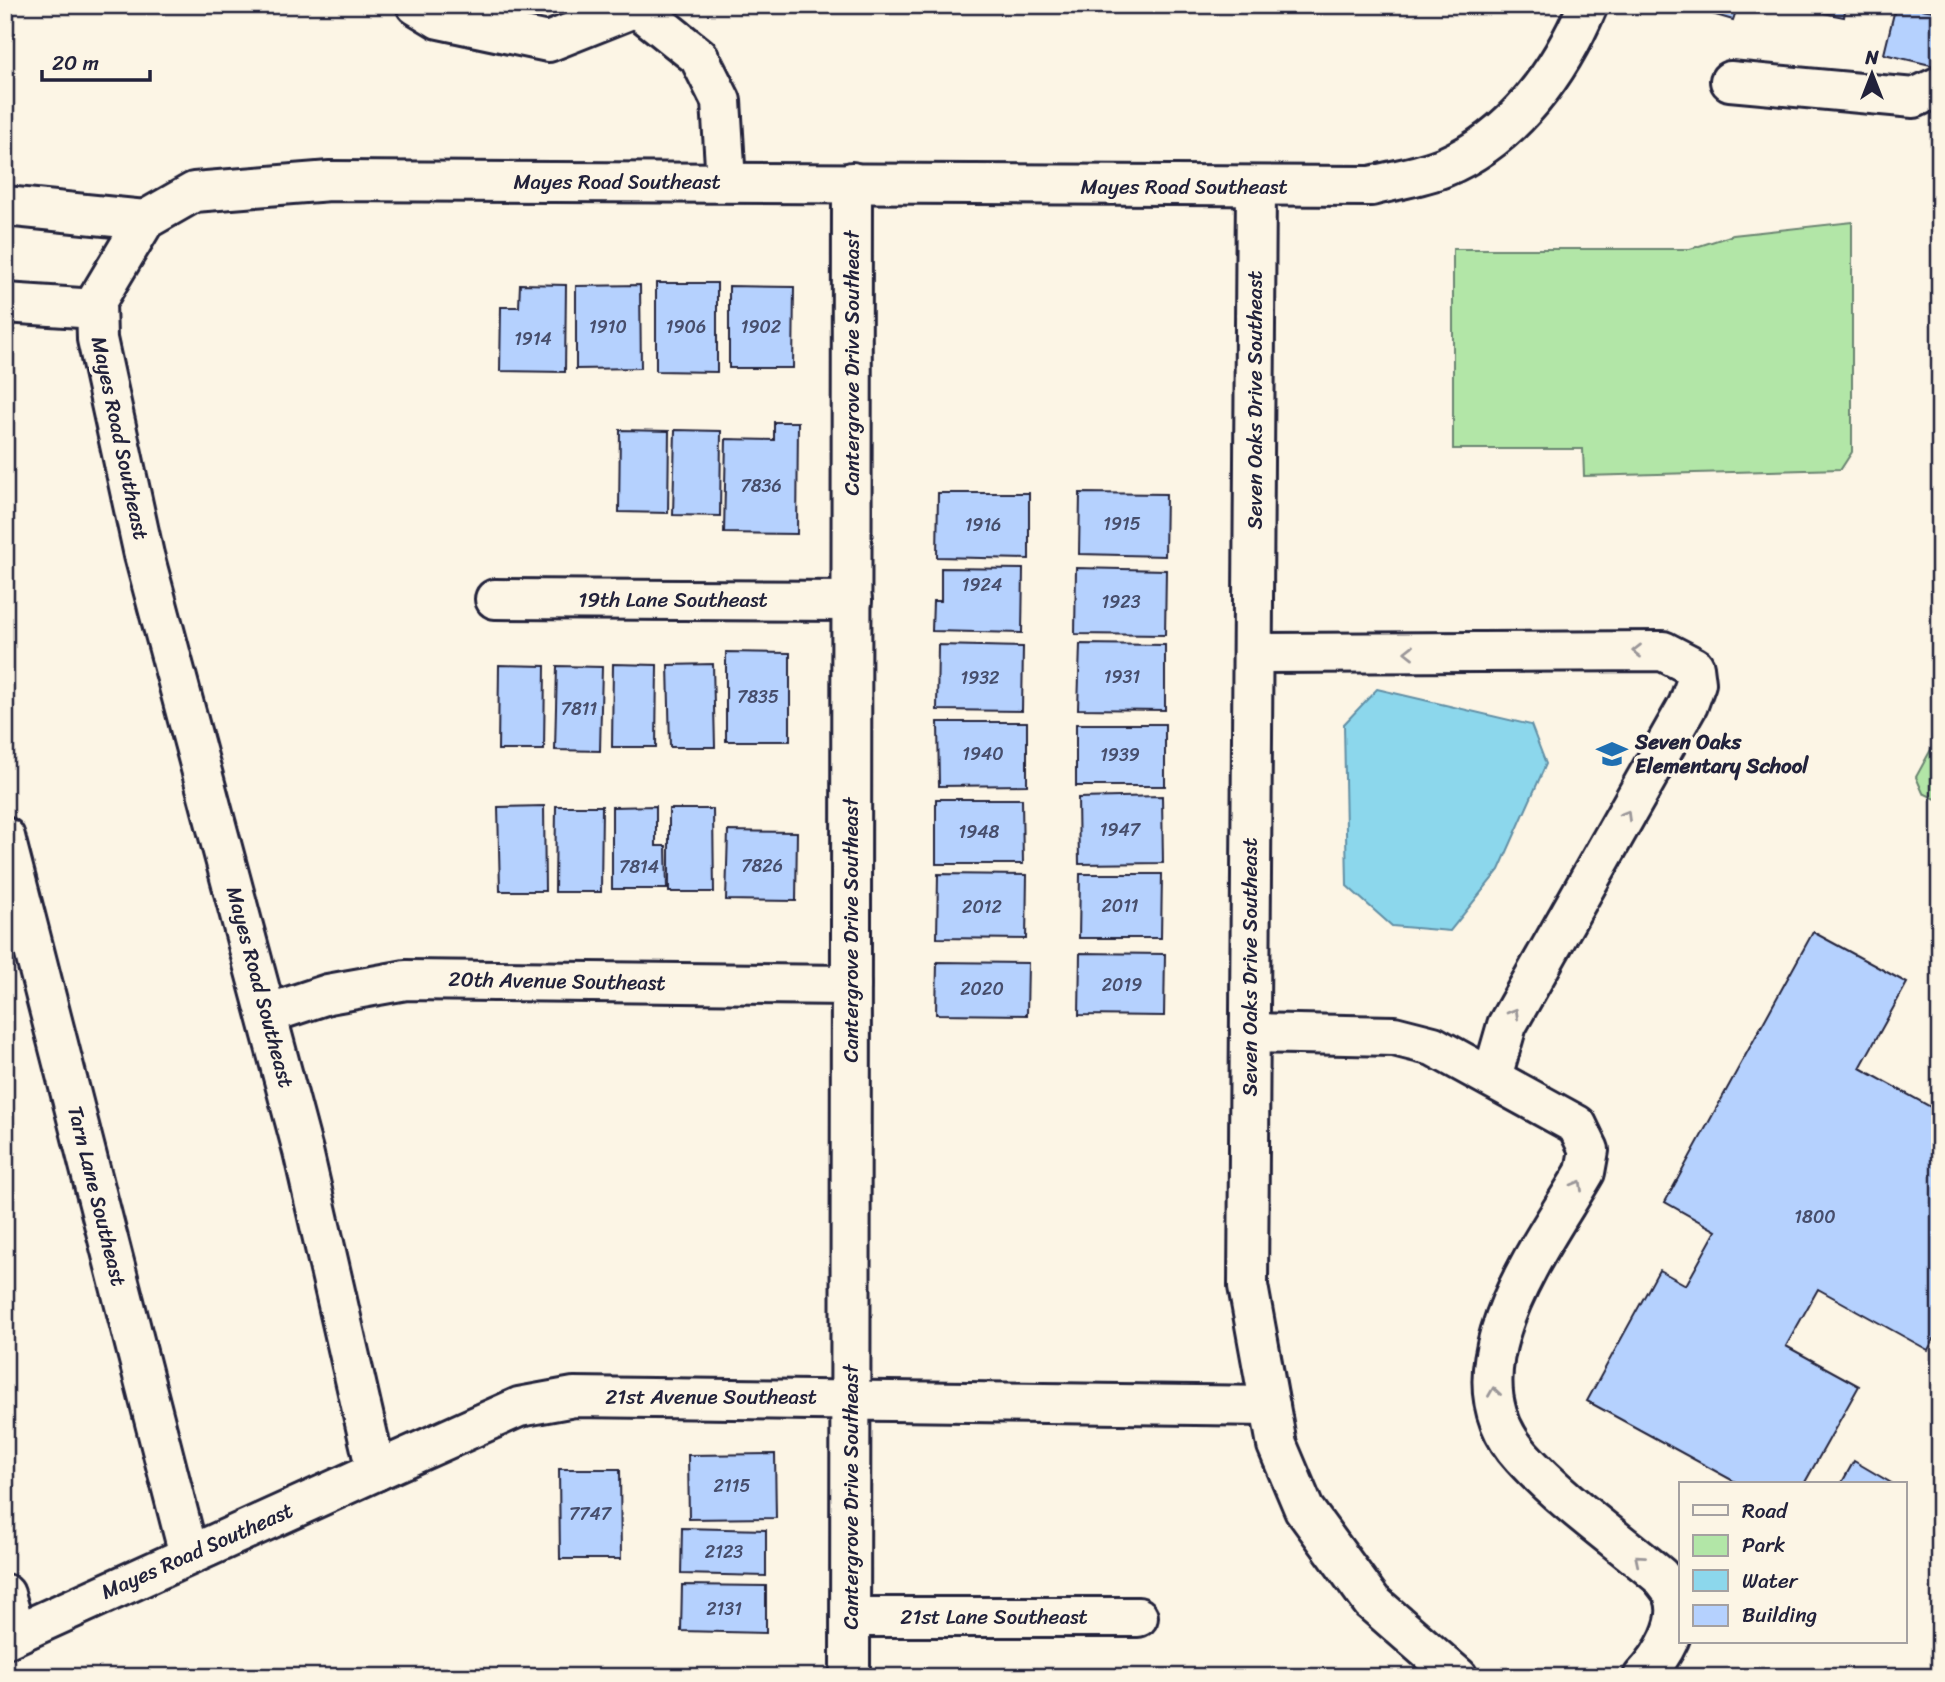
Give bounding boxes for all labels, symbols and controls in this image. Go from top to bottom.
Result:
scale bar [42,38,150,82]
north arrow [1836,38,1906,108]
text: N [1864,41,1879,74]
text: 20 m [52,44,99,82]
street label: Mayes Road Southeast [513,163,721,201]
street label: Mayes Road Southeast [1080,168,1288,206]
street label: Cantergrove Drive Southeast [833,229,871,495]
street label: Seven Oaks Drive Southeast [1236,271,1274,529]
house number: 1910 [589,311,627,343]
house number: 1906 [666,311,706,343]
house number: 1902 [741,311,781,343]
house number: 1914 [514,323,552,355]
street label: Mayes Road Southeast [80,333,160,543]
house number: 7836 [740,470,782,502]
house number: 1915 [1103,508,1141,540]
house number: 1916 [965,509,1001,541]
house number: 1924 [962,569,1002,601]
street label: 19th Lane Southeast [578,581,768,619]
house number: 1923 [1101,586,1141,618]
one-way arrow [1631,643,1642,659]
one-way arrow [1404,644,1414,660]
house number: 1931 [1104,661,1140,693]
house number: 1932 [960,662,1000,694]
house number: 7835 [737,681,779,713]
house number: 7811 [561,693,598,725]
place label: Seven Oaks Elementary School [1634,723,1809,785]
school or university icon: Seven Oaks Elementary School [1595,737,1629,771]
house number: 1940 [962,738,1004,770]
house number: 1939 [1100,739,1140,771]
street label: Cantergrove Drive Southeast [832,796,870,1062]
one-way arrow [1618,810,1631,822]
house number: 1947 [1100,814,1142,846]
house number: 1948 [959,816,1000,848]
street label: Seven Oaks Drive Southeast [1231,838,1269,1096]
house number: 7826 [741,850,783,882]
house number: 7814 [619,851,659,883]
street label: Mayes Road Southeast [215,882,305,1092]
house number: 2011 [1101,890,1139,922]
house number: 2012 [962,891,1002,923]
street label: 20th Avenue Southeast [448,960,666,1002]
house number: 2019 [1102,969,1142,1001]
house number: 2020 [960,973,1004,1005]
one-way arrow [1505,1008,1518,1021]
street label: Tarn Lane Southeast [56,1102,138,1290]
one-way arrow [1569,1180,1582,1193]
house number: 1800 [1794,1201,1836,1233]
street label: Cantergrove Drive Southeast [832,1363,870,1629]
street label: 21st Avenue Southeast [605,1378,817,1416]
one-way arrow [1487,1386,1502,1398]
house number: 2115 [714,1470,750,1502]
legend [1679,1482,1906,1644]
street label: Mayes Road Southeast [95,1492,299,1610]
text: Road [1742,1492,1789,1530]
house number: 7747 [569,1498,613,1530]
text: Park [1742,1526,1785,1564]
house number: 2123 [705,1536,743,1568]
one-way arrow [1635,1554,1647,1567]
text: Water [1742,1562,1799,1600]
house number: 2131 [706,1593,742,1625]
text: Building [1742,1596,1818,1634]
street label: 21st Lane Southeast [900,1598,1088,1636]

